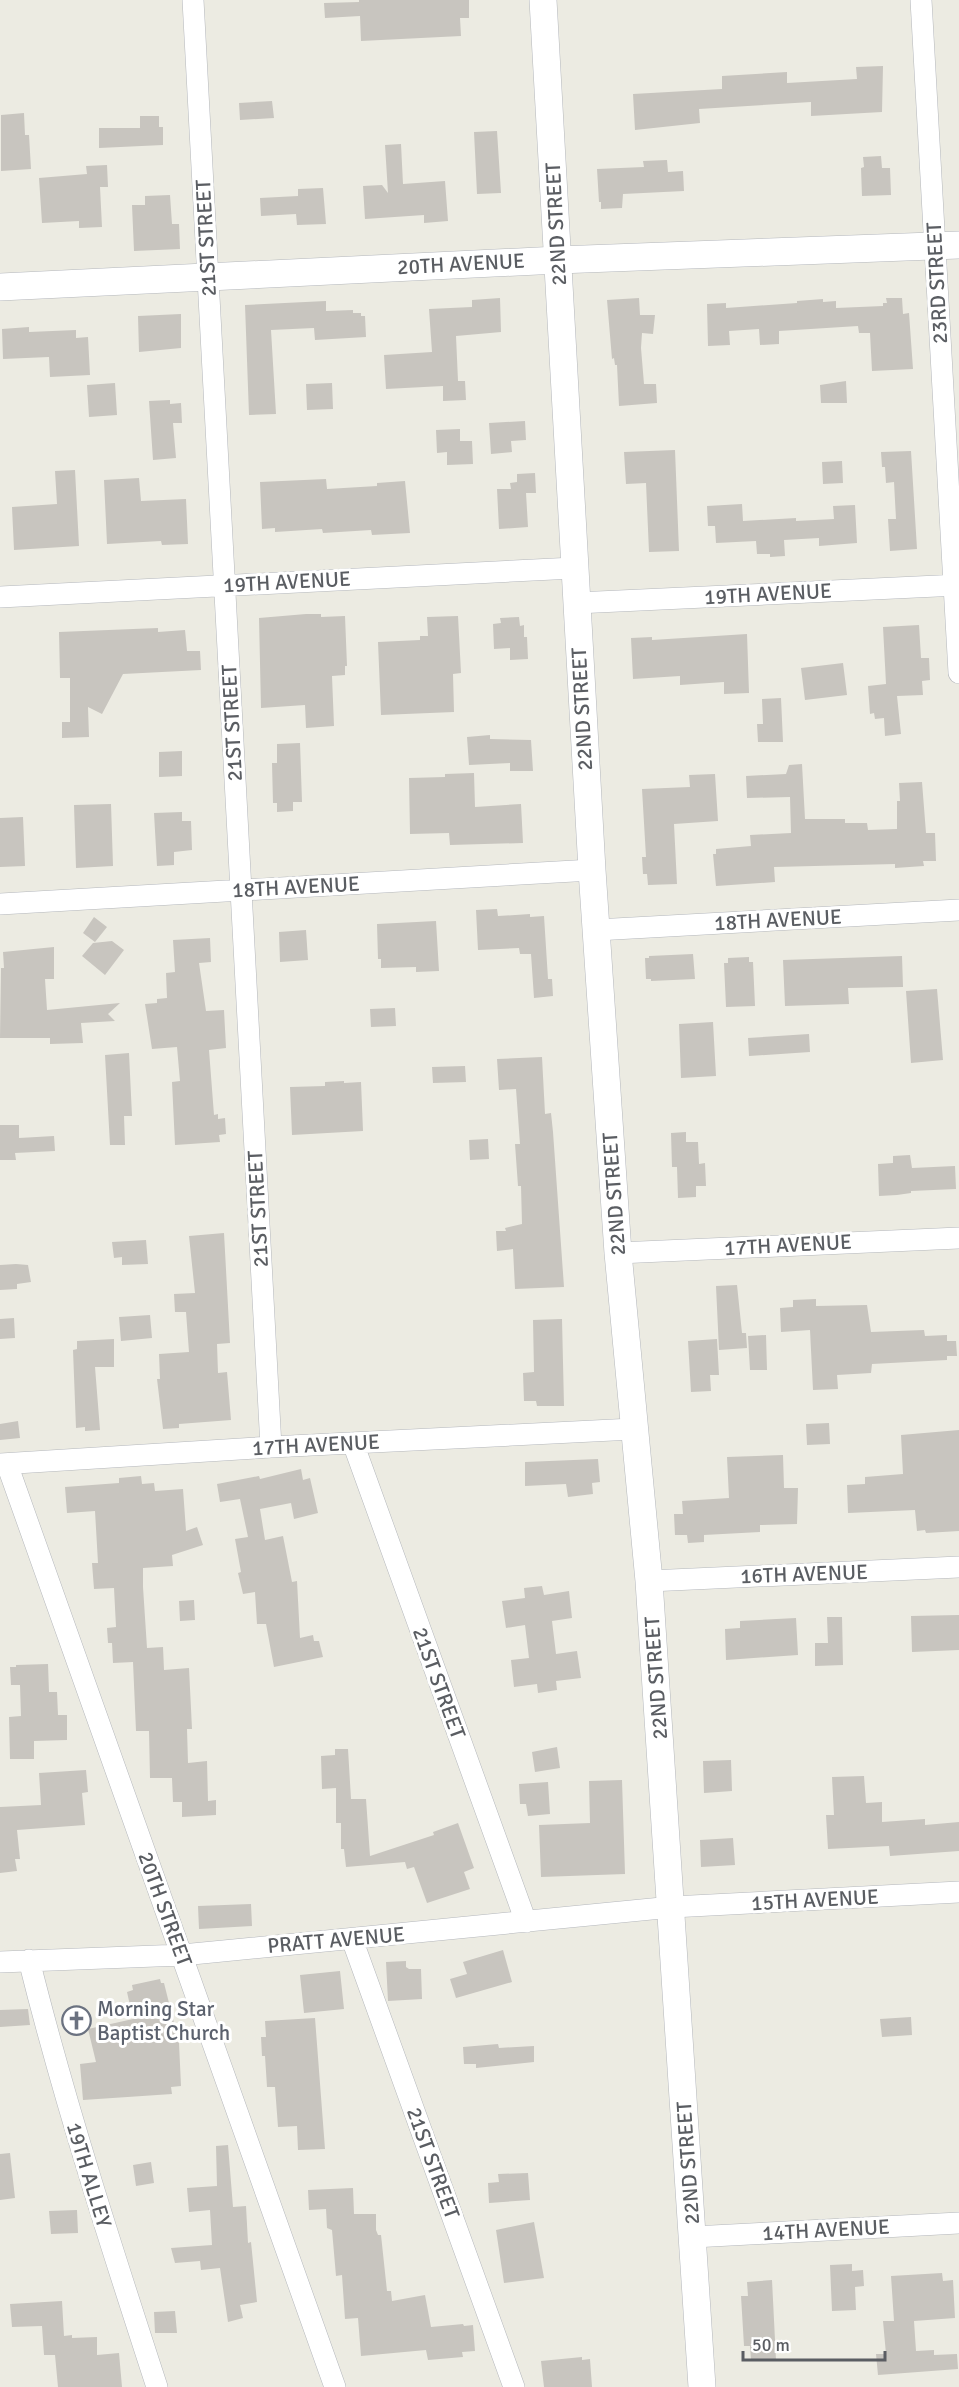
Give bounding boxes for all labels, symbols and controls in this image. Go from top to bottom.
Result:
street label: 22ND STREET [540,161,572,286]
street label: 21ST STREET [190,178,222,297]
street label: 23RD STREET [921,221,953,344]
street label: 20TH AVENUE [397,248,525,280]
street label: 19TH AVENUE [223,566,351,598]
street label: 19TH AVENUE [704,578,832,610]
street label: 22ND STREET [566,646,598,771]
street label: 21ST STREET [216,663,248,782]
street label: 18TH AVENUE [232,871,360,903]
street label: 18TH AVENUE [714,904,842,936]
street label: 22ND STREET [597,1131,631,1256]
street label: 21ST STREET [242,1149,274,1268]
street label: 17TH AVENUE [724,1229,852,1261]
street label: 17TH AVENUE [252,1429,380,1461]
street label: 16TH AVENUE [740,1559,868,1589]
street label: 22ND STREET [639,1615,673,1740]
street label: 21ST STREET [407,1624,471,1743]
street label: 20TH STREET [132,1848,198,1970]
street label: 15TH AVENUE [751,1884,879,1916]
street label: PRATT AVENUE [266,1921,406,1959]
place label: Morning Star Baptist Church [97,1996,230,2046]
church icon: Morning Star Baptist Church [60,2005,92,2037]
street label: 22ND STREET [671,2100,705,2225]
street label: 21ST STREET [401,2104,465,2223]
street label: 19TH ALLEY [61,2119,117,2231]
street label: 14TH AVENUE [762,2214,890,2246]
scale bar [743,2324,886,2362]
text: 50 m [752,2334,790,2356]

